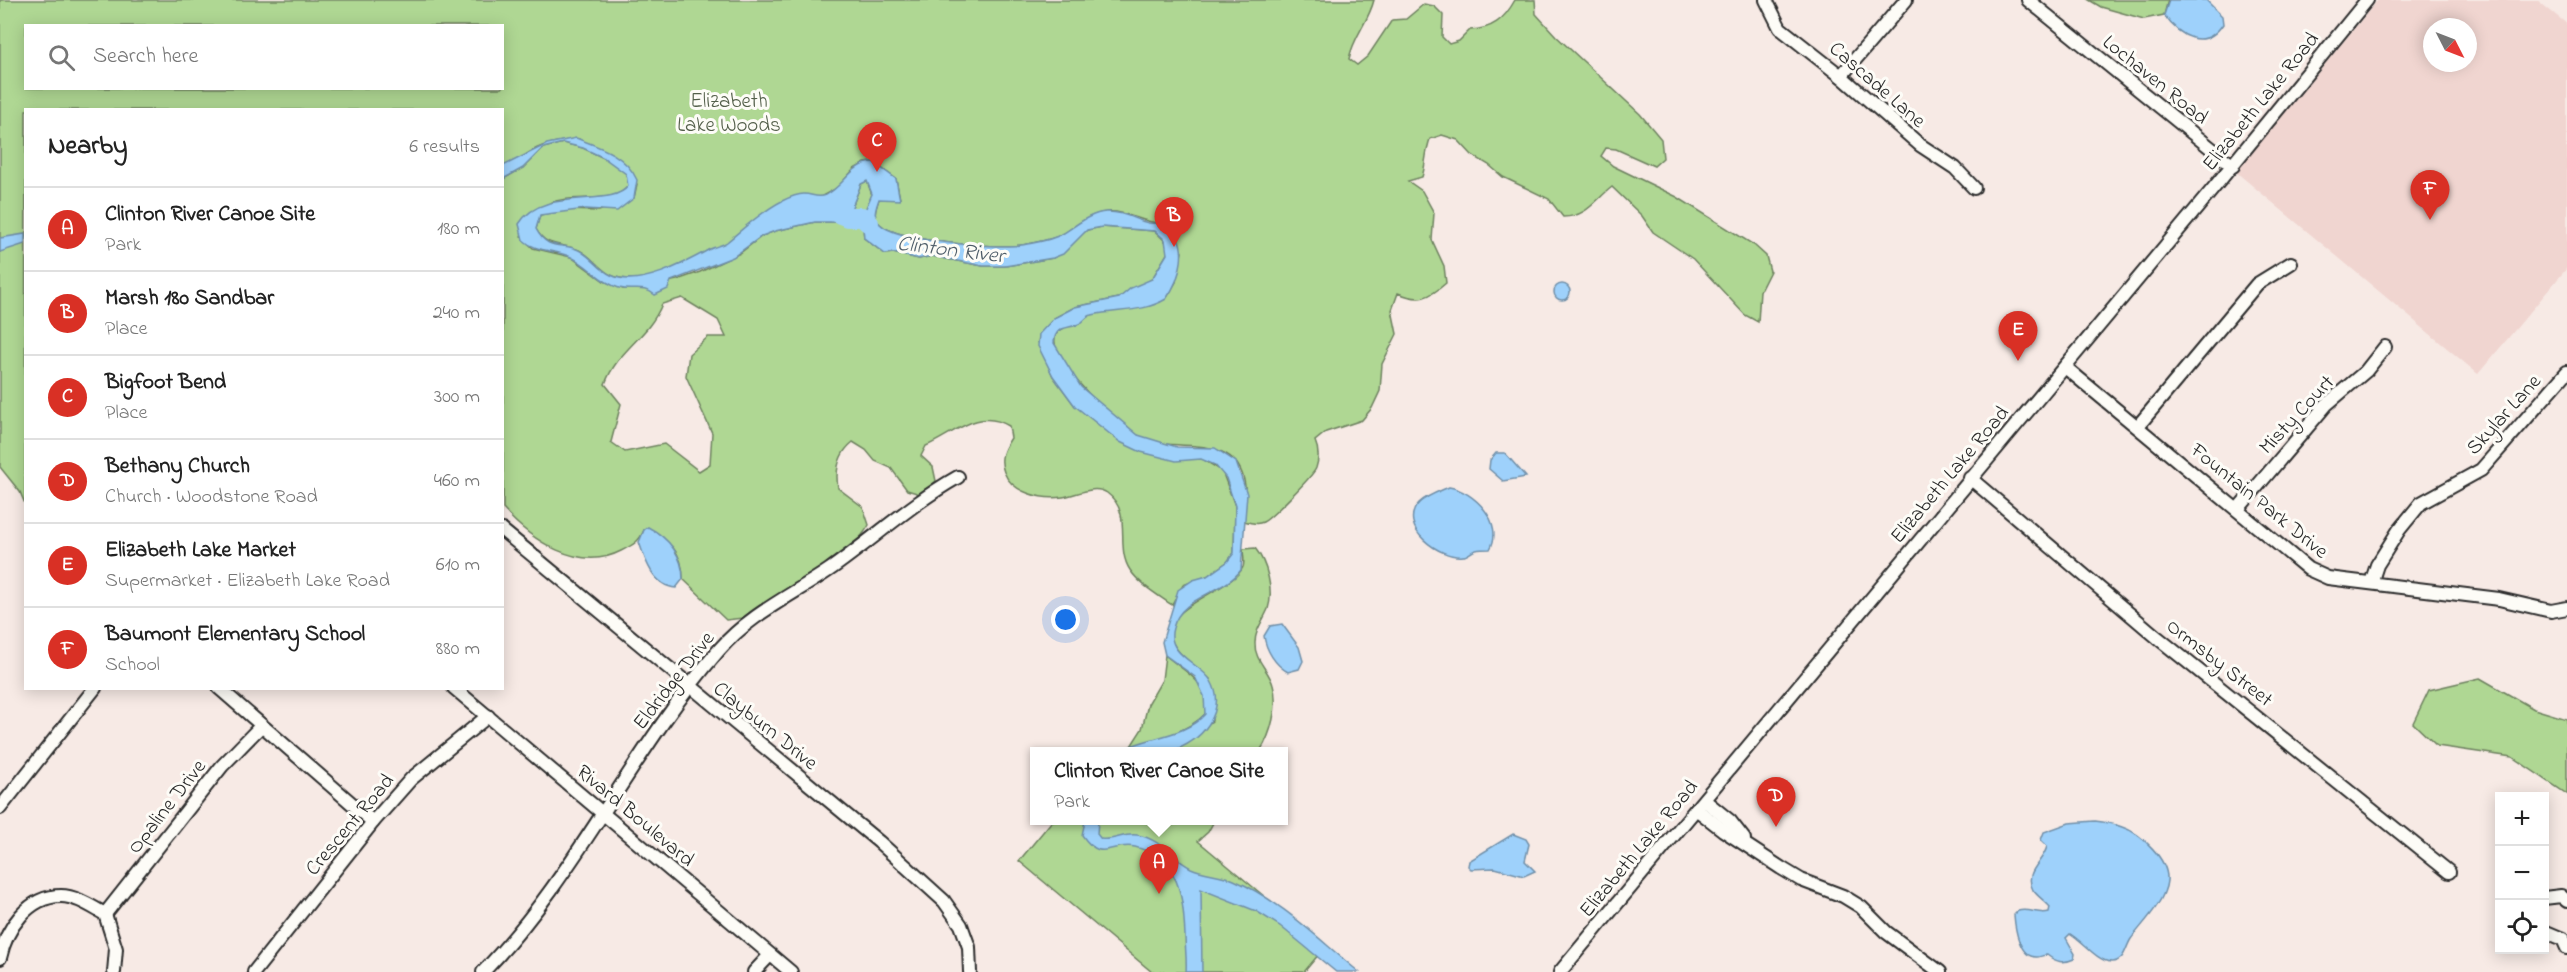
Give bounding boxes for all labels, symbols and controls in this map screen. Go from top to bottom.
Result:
north arrow [2423,18,2477,72]
search box [24,24,504,90]
street label: Elizabeth Lake Road [2196,26,2327,178]
street label: Lochaven Road [2095,28,2214,133]
street label: Cascade Lane [1822,35,1932,136]
icon: search [45,41,78,74]
text: Search here [93,41,198,73]
park label: Elizabeth Lake Woods [677,87,781,141]
pin: C [858,122,896,172]
text: Nearby [48,128,127,166]
text: 6 results [409,133,480,162]
pin: F [2410,170,2450,220]
pin: B [1154,198,1194,247]
text: Clinton River Canoe Site [105,199,315,231]
text: A [61,215,74,244]
text: 180 m [437,215,480,244]
water label: Clinton River [895,229,1009,274]
text: Park [105,231,141,260]
text: Marsh 180 Sandbar [105,283,274,315]
text: B [61,299,74,328]
text: 240 m [433,299,480,328]
pin: E [1998,312,2038,361]
text: Place [105,315,147,344]
text: Bigfoot Bend [105,367,226,399]
street label: Skylar Lane [2460,368,2551,464]
street label: Misty Court [2253,369,2344,463]
text: C [62,383,73,412]
text: 300 m [434,383,480,412]
text: Place [105,399,147,428]
street label: Elizabeth Lake Road [1884,400,2017,551]
street label: Fountain Park Drive [2183,436,2335,567]
text: Bethany Church [105,451,250,483]
text: D [60,467,75,496]
text: 460 m [434,467,480,496]
text: Church · Woodstone Road [105,483,318,512]
text: Elizabeth Lake Market [105,535,296,567]
text: E [61,551,74,580]
text: 610 m [436,551,480,580]
text: Supermarket · Elizabeth Lake Road [105,567,390,596]
your location [1051,605,1080,634]
street label: Ormsby Street [2158,612,2279,716]
text: Baumont Elementary School [105,619,365,651]
street label: Eldridge Drive [626,625,725,738]
text: F [61,635,74,664]
text: 880 m [436,635,480,664]
text: School [105,651,160,680]
street label: Clayburn Drive [705,675,824,780]
popup [1030,747,1288,825]
street label: Opaline Drive [121,753,214,861]
text: Clinton River Canoe Site [1054,756,1264,788]
street label: Rivard Boulevard [569,758,700,875]
street label: Crescent Road [299,768,402,883]
street label: Elizabeth Lake Road [1573,774,1706,925]
pin: D [1756,778,1796,827]
text: Park [1054,788,1090,817]
map controls [2495,792,2549,954]
button: + [2495,792,2549,846]
pin: A [1140,844,1178,894]
button: − [2495,846,2549,900]
button: locate [2495,900,2549,954]

